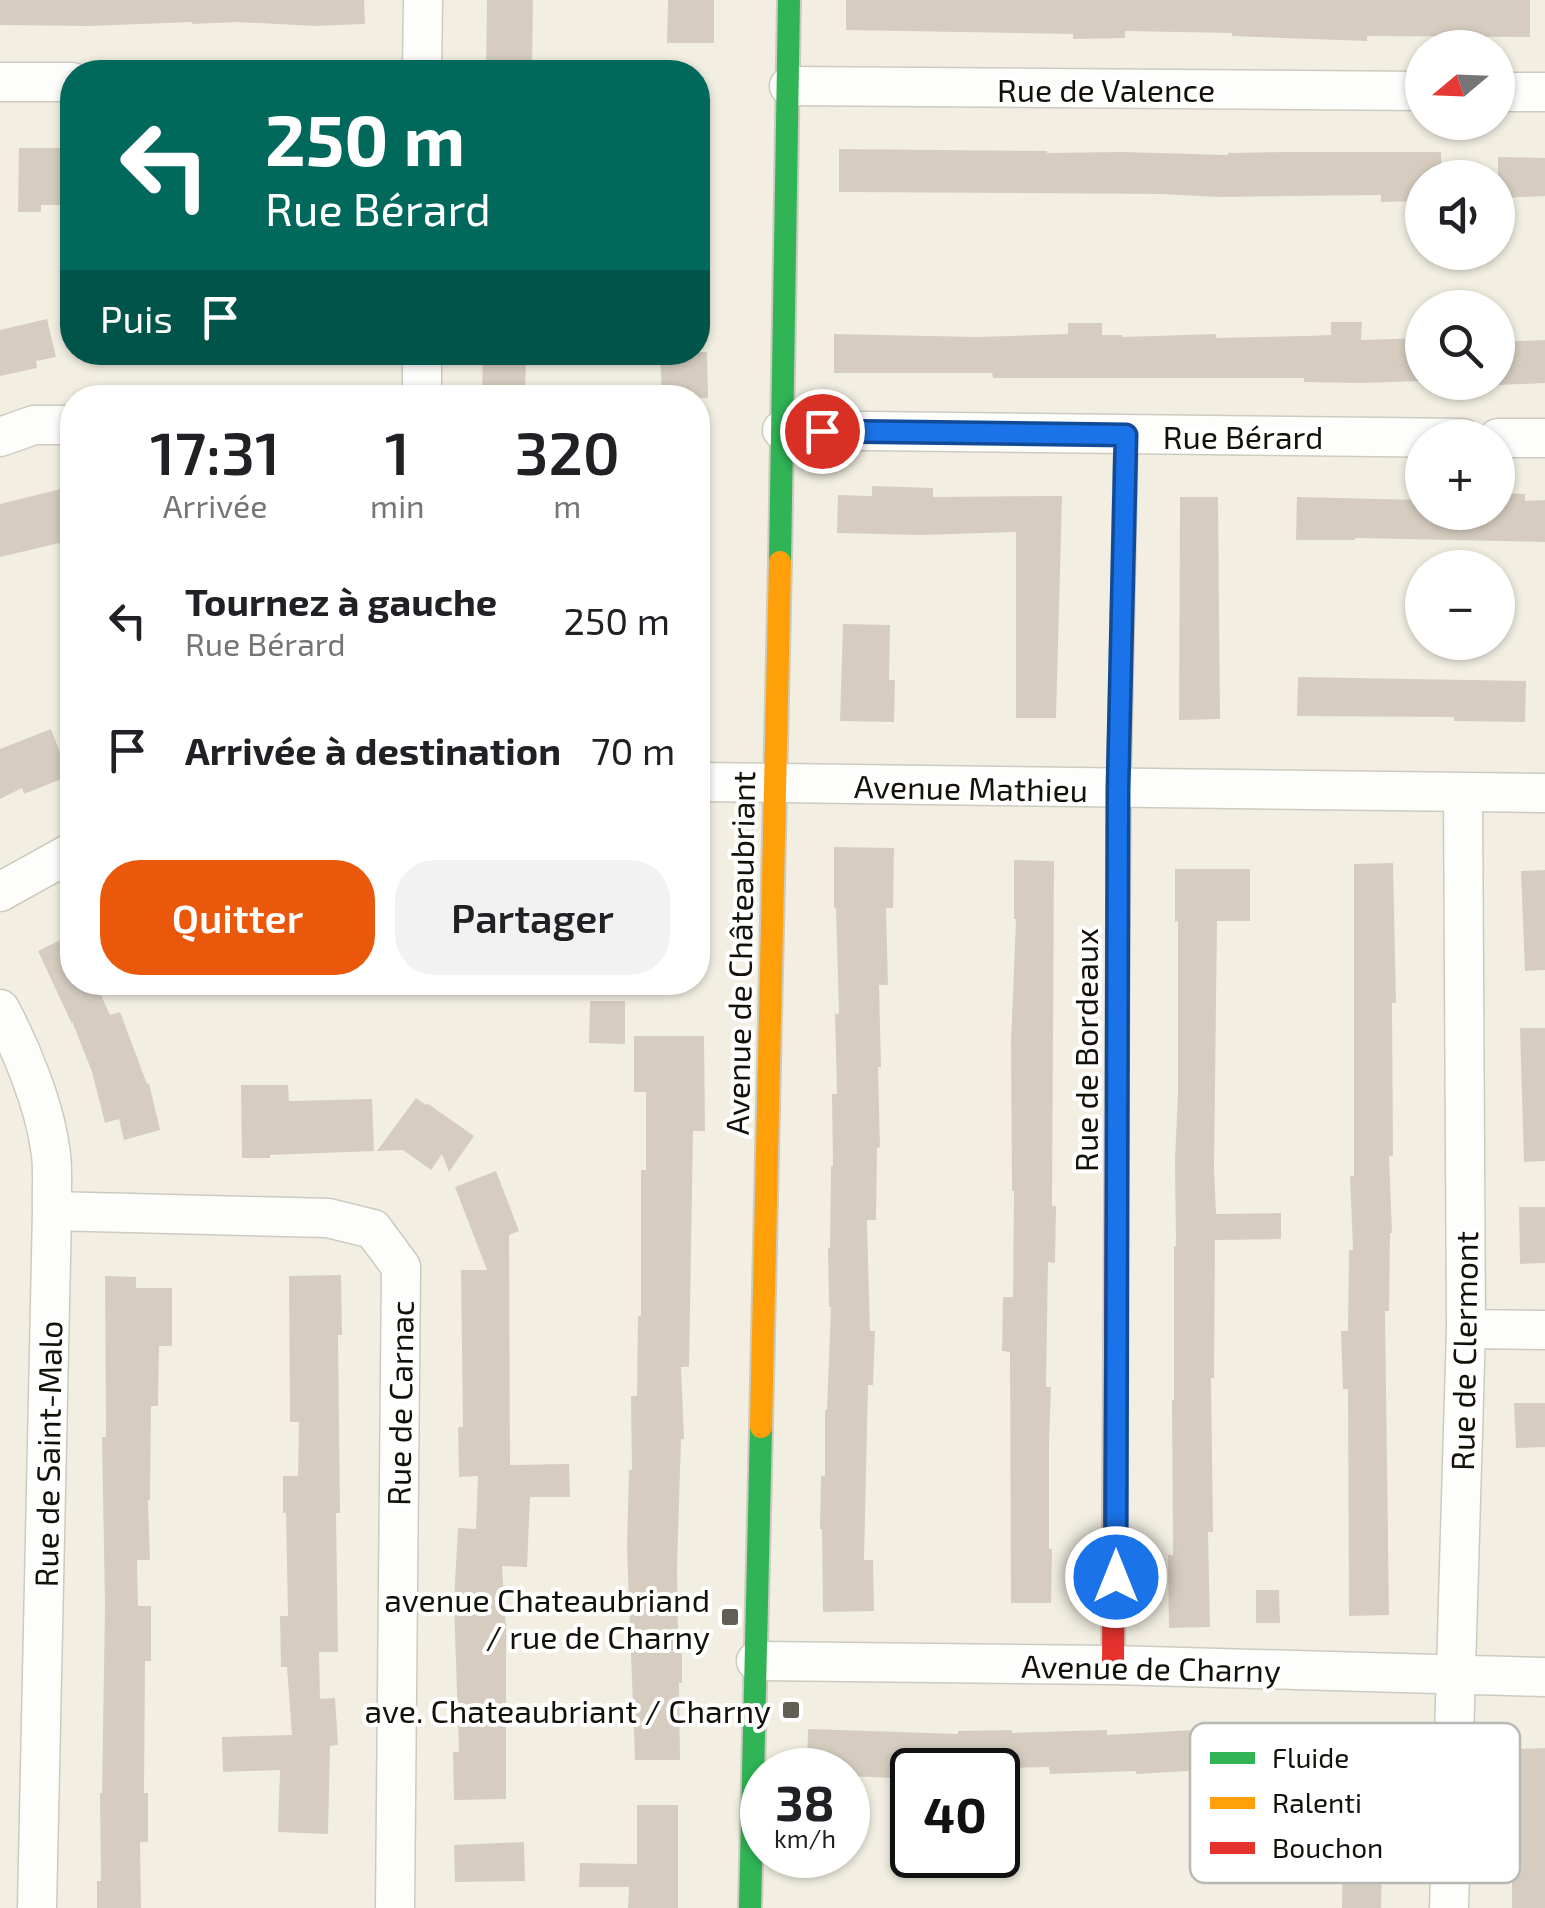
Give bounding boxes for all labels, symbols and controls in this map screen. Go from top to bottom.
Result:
north arrow [1405,30,1515,140]
map controls [1405,30,1515,660]
street label: Rue de Valence [997,70,1215,108]
text: 250 m [265,96,465,180]
icon: left [100,100,230,230]
button: sound [1405,160,1515,270]
text: Rue Bérard [265,181,491,235]
icon: arrive [193,290,248,345]
button: search [1405,290,1515,400]
text: Puis [100,295,173,341]
pin [780,389,865,474]
icon: arrive [795,404,850,459]
text: 17:31 [150,415,280,487]
text: 1 [385,415,410,487]
text: 320 [515,415,620,487]
street label: Rue Bérard [1163,417,1323,455]
button: + [1405,420,1515,530]
text: Arrivée [163,486,267,524]
text: min [370,486,425,524]
text: m [553,486,581,524]
button: − [1405,550,1515,660]
text: Tournez à gauche [185,578,497,624]
icon: left [100,593,155,648]
text: 250 m [564,597,670,643]
text: Rue Bérard [185,624,346,662]
icon: arrive [100,723,155,778]
text: Arrivée à destination [185,727,561,773]
text: 70 m [591,727,675,773]
street label: Avenue Mathieu [854,766,1088,808]
street label: Avenue de Châteaubriant [717,771,761,1135]
button: Quitter [100,860,375,975]
button: Partager [395,860,670,975]
street label: Rue de Bordeaux [1066,928,1104,1172]
street label: Rue de Clermont [1442,1231,1484,1471]
street label: Rue de Carnac [378,1300,420,1506]
street label: Rue de Saint-Malo [26,1320,68,1588]
position arrow [1064,1525,1168,1629]
place label: avenue Chateaubriand / rue de Charny [384,1580,710,1655]
marker: avenue Chateaubriand / rue de Charny [719,1606,741,1628]
street label: Avenue de Charny [1021,1646,1281,1688]
place label: ave. Chateaubriant / Charny [365,1691,771,1729]
marker: ave. Chateaubriant / Charny [780,1699,802,1721]
legend [1190,1723,1520,1883]
text: Fluide [1272,1740,1349,1774]
speed limit sign: 40 [890,1748,1020,1878]
text: 38 [775,1771,835,1831]
text: Ralenti [1272,1785,1362,1819]
text: km/h [774,1823,836,1853]
text: Bouchon [1272,1830,1383,1864]

